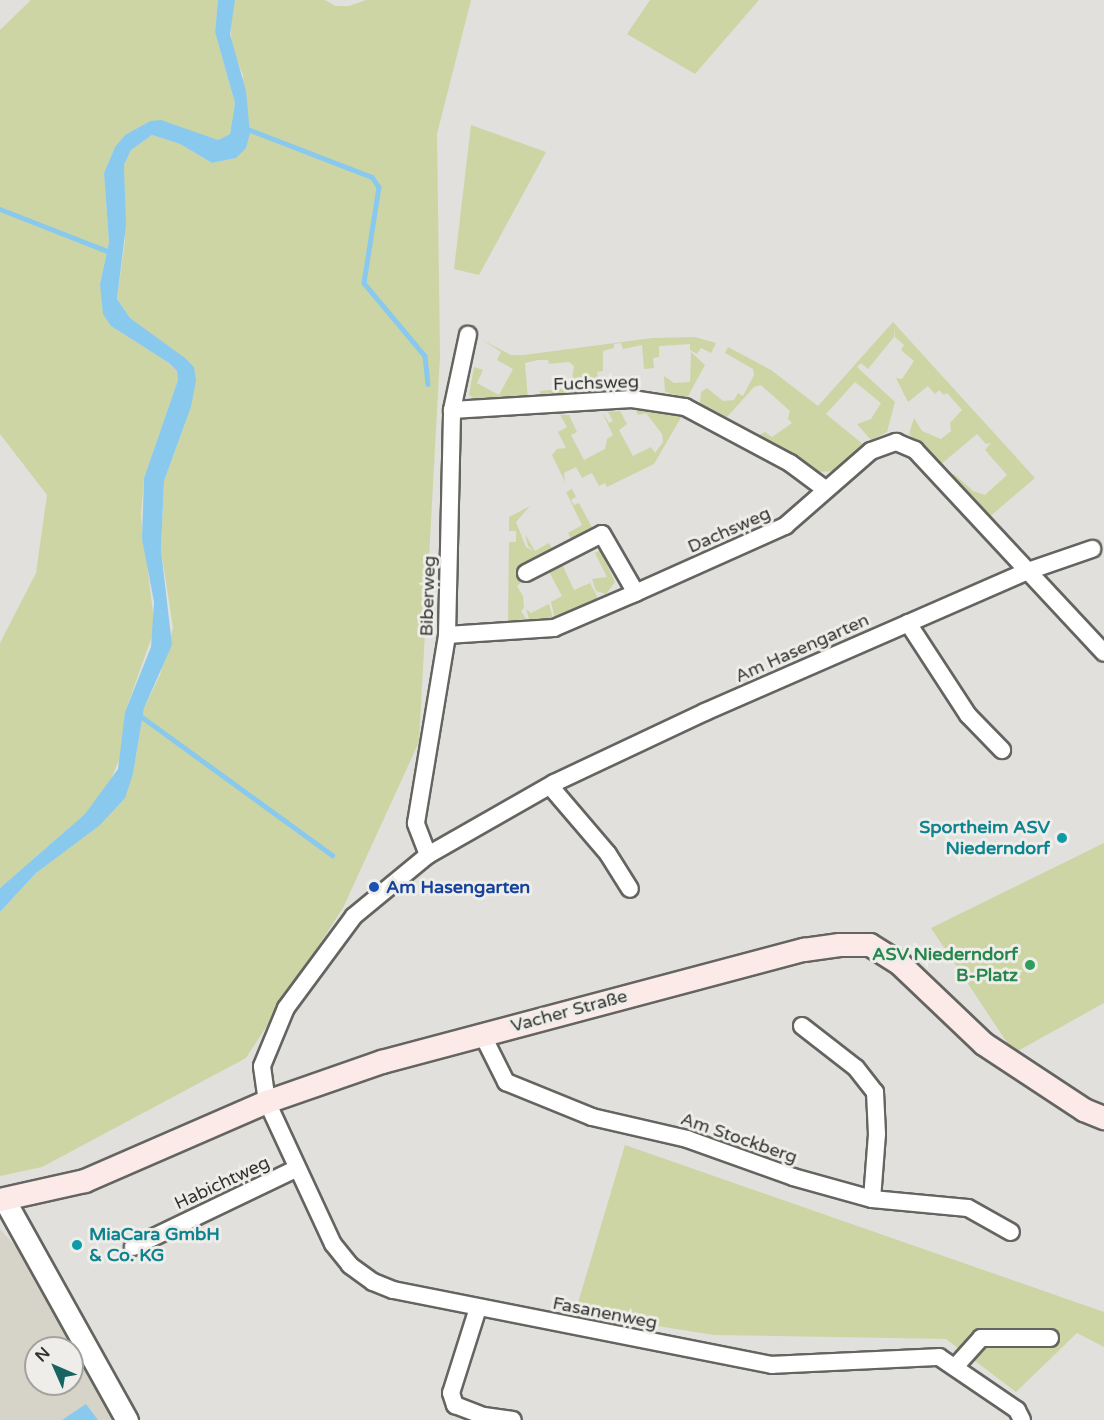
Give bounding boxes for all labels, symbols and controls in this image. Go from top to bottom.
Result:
street label: Fuchsweg [553,371,639,395]
street label: Dachsweg [684,502,774,558]
street label: Biberweg [416,555,440,637]
street label: Am Hasengarten [732,609,872,687]
place label: Sportheim ASV Niederndorf [919,817,1050,860]
marker: Sportheim ASV Niederndorf [1055,831,1069,845]
place label: Am Hasengarten [386,876,530,898]
marker: Am Hasengarten [367,880,381,894]
place label: ASV Niederndorf B-Platz [872,944,1018,986]
marker: ASV Niederndorf B-Platz [1023,958,1037,972]
street label: Vacher Straße [508,985,630,1037]
street label: Am Stockberg [678,1108,800,1168]
street label: Habichtweg [171,1152,273,1214]
place label: MiaCara GmbH & Co. KG [89,1224,220,1266]
marker: MiaCara GmbH & Co. KG [70,1238,84,1252]
street label: Fasanenweg [551,1292,659,1334]
north arrow [24,1336,84,1396]
text: N [31,1343,54,1366]

